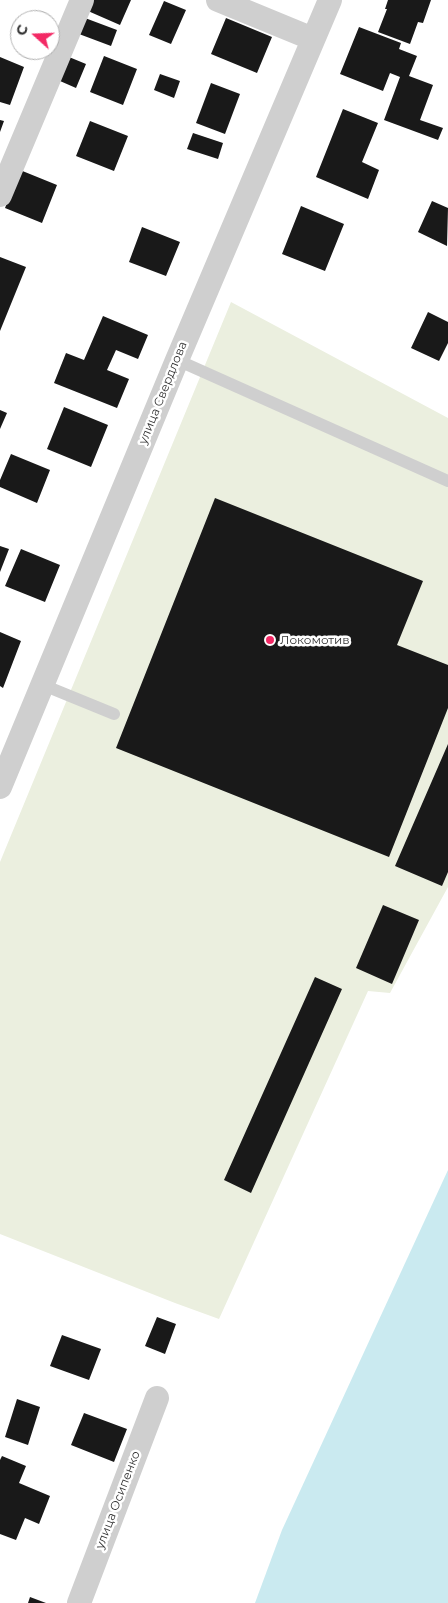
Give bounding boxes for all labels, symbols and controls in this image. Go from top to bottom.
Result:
north arrow [10,10,60,60]
text: С [12,22,32,38]
street label: улица Свердлова [136,340,190,446]
place label: Локомотив [280,633,350,647]
marker: Локомотив [264,634,276,646]
street label: улица Осипенко [93,1449,143,1551]

